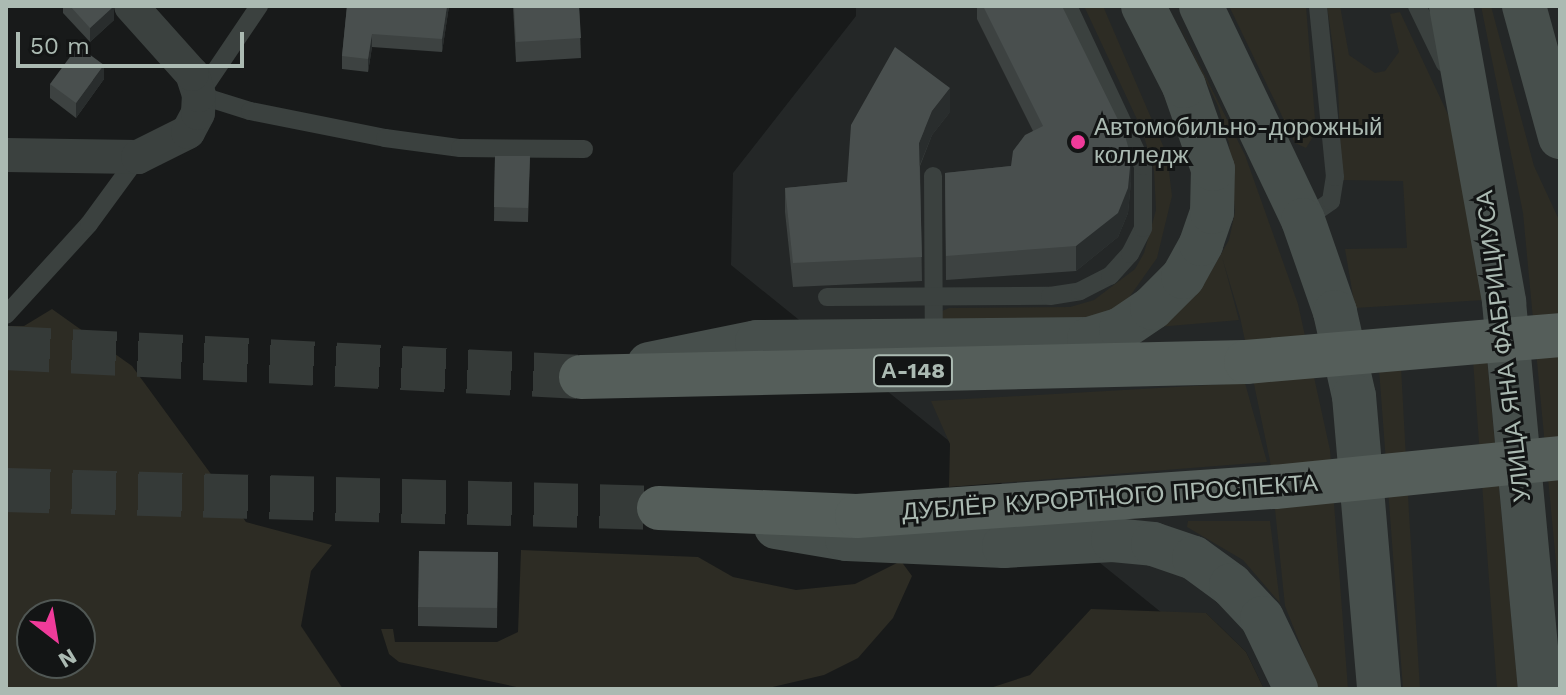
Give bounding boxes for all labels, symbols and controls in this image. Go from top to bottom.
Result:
scale bar [20,16,248,66]
text: 50 m [30,32,90,60]
place label: Автомобильно-дорожный колледж [1094,114,1382,170]
marker: Автомобильно-дорожный колледж [1069,133,1087,151]
street label: УЛИЦА ЯНА ФАБРИЦИУСА [1471,188,1537,504]
road number: А-148 [871,353,955,389]
street label: ДУБЛЁР КУРОРТНОГО ПРОСПЕКТА [901,469,1319,527]
north arrow [16,599,96,679]
text: N [54,643,81,673]

